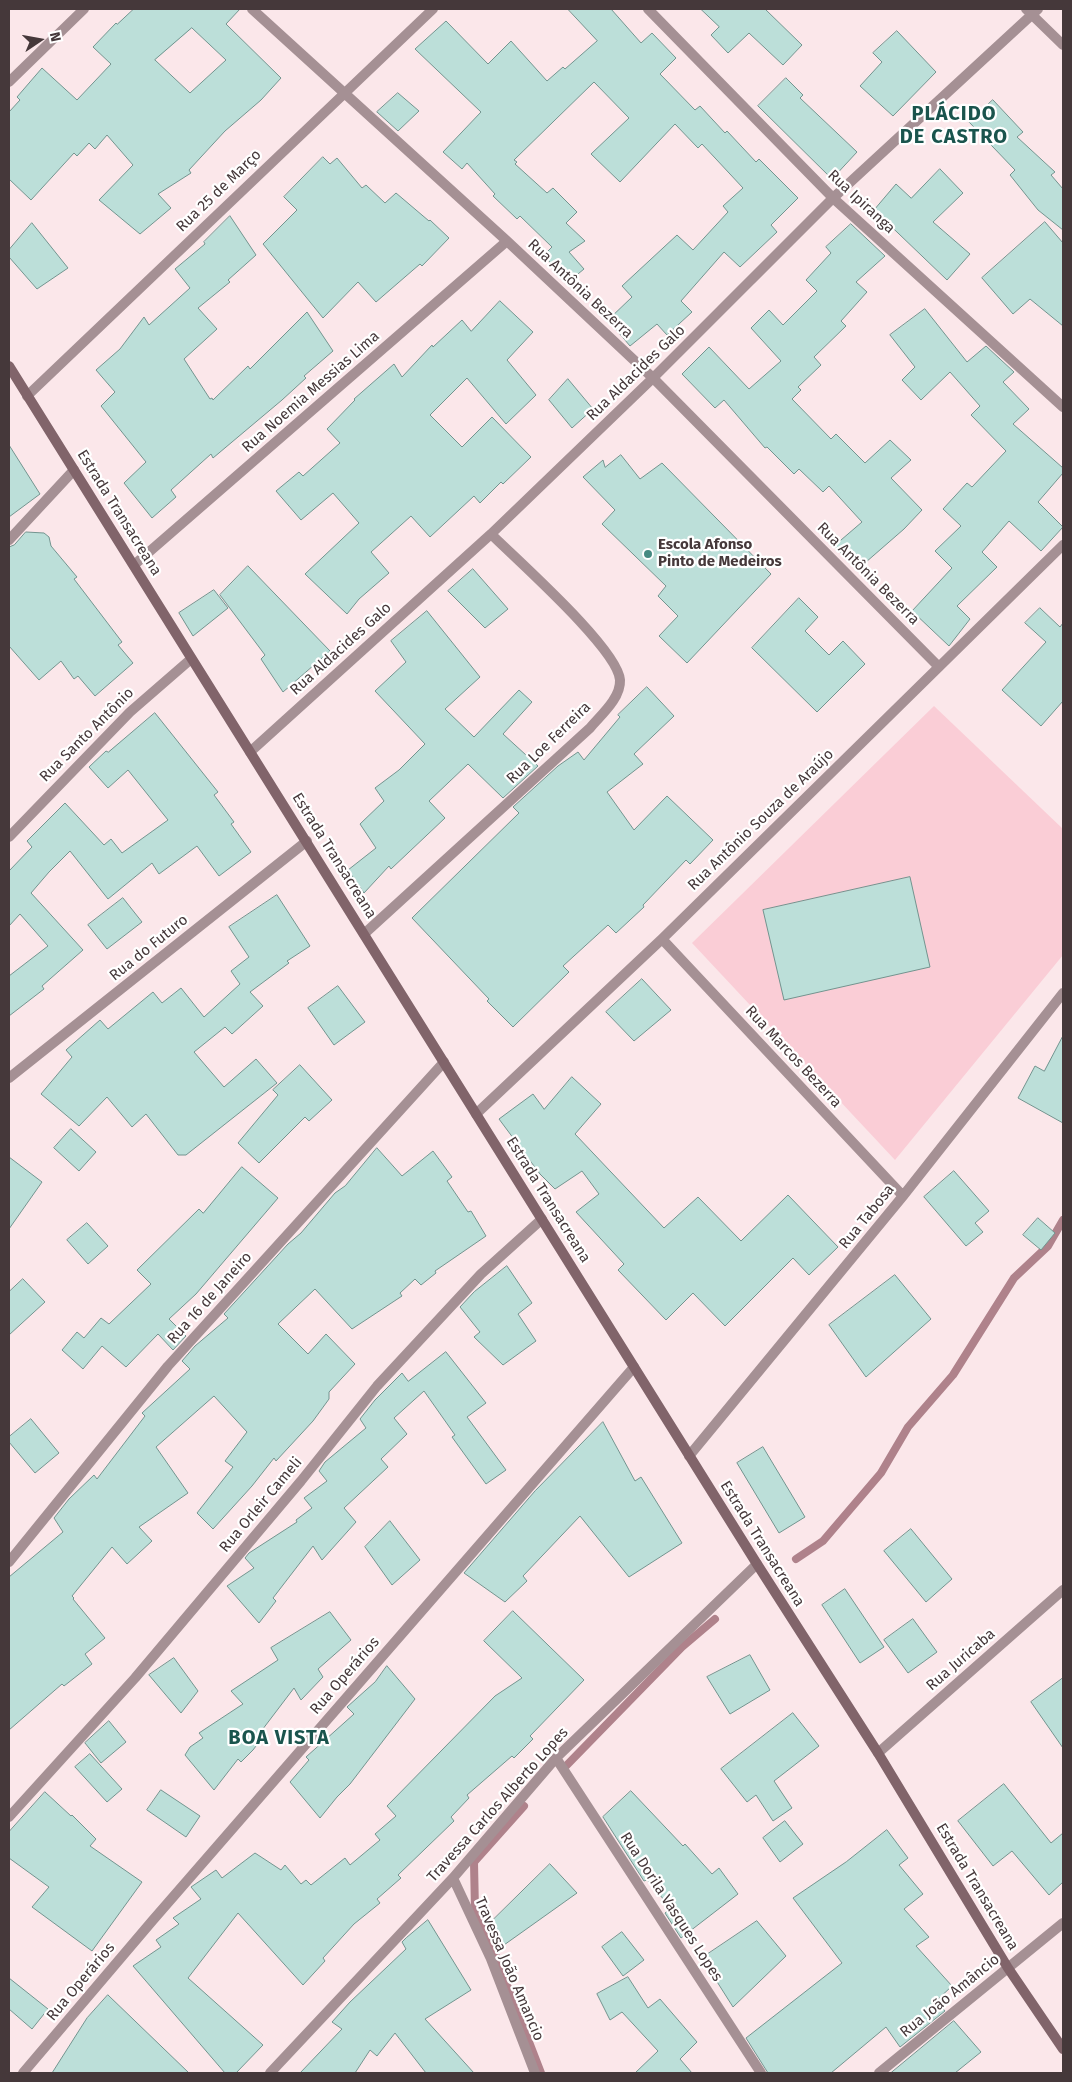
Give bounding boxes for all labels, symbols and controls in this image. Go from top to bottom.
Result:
north arrow [15,15,65,65]
text: N [46,30,64,43]
district label: PLÁCIDO DE CASTRO [899,102,1009,149]
street label: Rua 25 de Março [173,146,265,236]
street label: Rua Ipiranga [824,166,898,238]
street label: Rua Antônia Bezerra [524,236,636,342]
street label: Rua Aldacides Galo [583,321,689,425]
street label: Rua Noemia Messias Lima [239,327,383,457]
street label: Estrada Transacreana [73,447,165,579]
street label: Rua Antônia Bezerra [813,519,923,629]
place label: Escola Afonso Pinto de Medeiros [658,536,782,571]
marker: Escola Afonso Pinto de Medeiros [642,548,654,560]
street label: Rua Aldacides Galo [287,599,395,699]
street label: Rua Santo Antônio [36,684,138,786]
street label: Rua Loe Ferreira [503,698,595,788]
street label: Rua Antônio Souza de Araújo [684,745,838,895]
street label: Estrada Transacreana [288,790,380,922]
street label: Rua do Futuro [106,911,192,985]
street label: Rua Marcos Bezerra [741,1002,845,1112]
street label: Estrada Transacreana [502,1134,594,1266]
street label: Rua Tabosa [836,1181,898,1253]
street label: Rua 16 de Janeiro [164,1248,256,1348]
street label: Rua Orleir Cameli [216,1454,306,1556]
street label: Estrada Transacreana [716,1478,808,1610]
street label: Rua Juricaba [923,1625,999,1695]
street label: Rua Operários [307,1634,383,1718]
street label: Travessa Carlos Alberto Lopes [424,1724,572,1886]
district label: BOA VISTA [227,1726,331,1750]
street label: Estrada Transacreana [932,1820,1022,1954]
street label: Rua Dorila Vasques Lopes [616,1829,726,1985]
street label: Travessa João Amancio [471,1894,547,2044]
street label: Rua Operários [43,1939,119,2025]
street label: Rua João Amâncio [897,1950,1003,2042]

